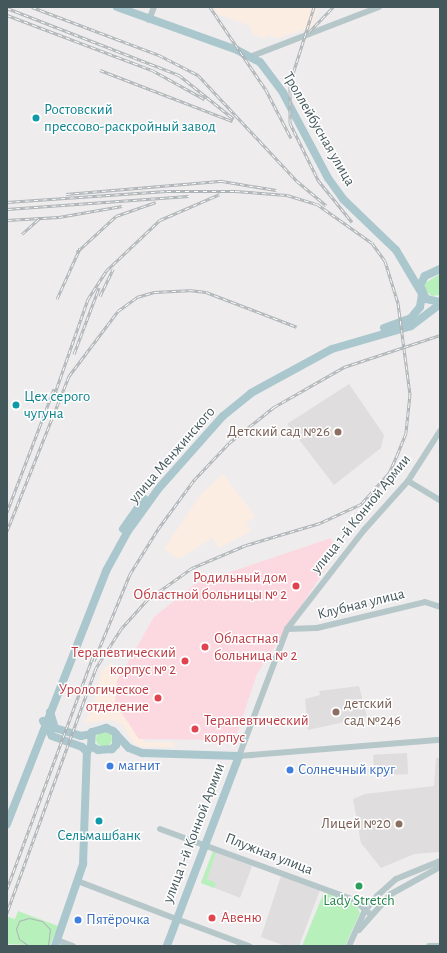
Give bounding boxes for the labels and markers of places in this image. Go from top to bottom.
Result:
place label: Ростовский прессово-раскройный завод [44,100,216,135]
marker: Ростовский прессово-раскройный завод [31,113,41,123]
place label: Цех серого чугуна [24,387,90,422]
marker: Цех серого чугуна [11,400,21,410]
place label: Детский сад №26 [227,423,330,441]
marker: Детский сад №26 [333,427,343,437]
place label: Родильный дом Областной больницы № 2 [133,568,287,603]
marker: Родильный дом Областной больницы № 2 [290,580,302,592]
place label: Областная больница № 2 [214,629,297,664]
marker: Областная больница № 2 [199,641,211,653]
place label: Терапевтический корпус № 2 [71,643,176,678]
marker: Терапевтический корпус № 2 [179,655,191,667]
place label: Урологическое отделение [59,680,149,715]
marker: Урологическое отделение [152,692,164,704]
place label: детский сад №246 [344,694,401,729]
marker: детский сад №246 [331,707,341,717]
place label: Терапевтический корпус [204,711,309,746]
marker: Терапевтический корпус [189,723,201,735]
place label: магнит [118,757,160,775]
marker: магнит [105,761,115,771]
place label: Солнечный круг [298,761,395,779]
marker: Солнечный круг [285,765,295,775]
place label: Лицей №20 [321,815,391,833]
marker: Сельмашбанк [94,816,104,826]
marker: Лицей №20 [394,819,404,829]
place label: Сельмашбанк [57,827,141,845]
marker: Lady Stretch [354,881,364,891]
place label: Lady Stretch [323,892,395,910]
place label: Авеню [221,909,261,927]
place label: Пятёрочка [86,911,150,929]
marker: Авеню [206,912,218,924]
marker: Пятёрочка [73,915,83,925]

